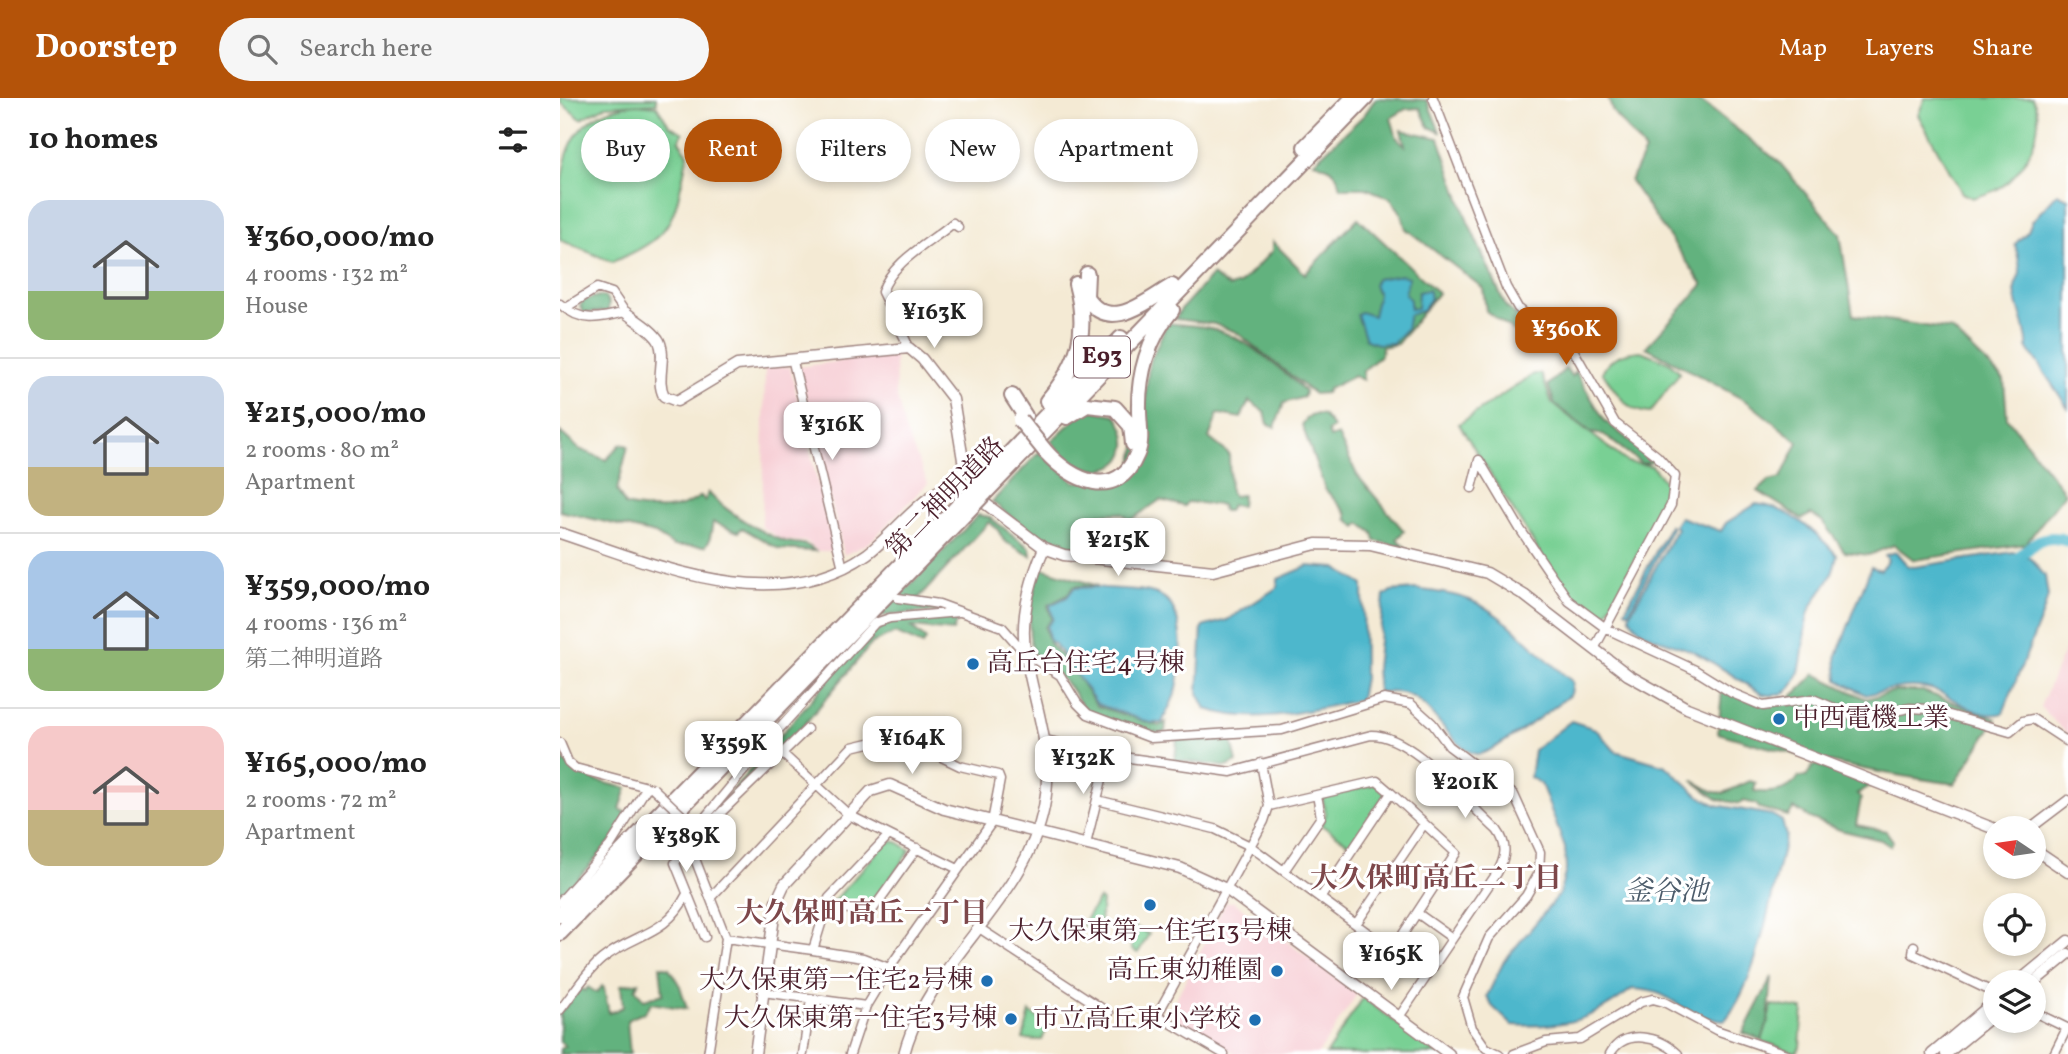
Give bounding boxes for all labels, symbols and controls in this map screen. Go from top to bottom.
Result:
search box [219,18,709,81]
text: Doorstep [35,26,177,72]
icon: search [243,30,281,68]
text: Search here [299,31,433,67]
text: Map [1779,32,1827,66]
text: Layers [1865,32,1934,66]
text: Share [1972,32,2033,66]
text: 10 homes [28,119,158,161]
chip: Buy [581,119,670,182]
chip: Rent [684,119,782,182]
chip: Filters [796,119,911,182]
chip: New [925,119,1020,182]
chip: Apartment [1034,119,1198,182]
icon: filters [494,121,532,159]
text: ¥360,000/mo [245,217,434,259]
icon: home [84,228,168,312]
text: 4 rooms · 132 m² [245,259,408,291]
pin: ¥163K [885,290,983,350]
text: House [245,291,308,323]
text: ¥163K [902,297,966,329]
pin: ¥360K [1517,308,1615,367]
text: ¥360K [1531,314,1601,346]
road number: E93 [1074,336,1130,378]
text: ¥215,000/mo [245,393,426,435]
pin: ¥316K [783,402,881,462]
icon: home [84,404,168,488]
text: ¥316K [800,409,864,441]
street label: 第二神明道路 [879,429,1013,567]
text: 2 rooms · 80 m² [245,435,399,467]
text: Apartment [245,467,356,499]
pin: ¥215K [1069,518,1167,578]
text: ¥215K [1086,525,1150,557]
text: ¥359,000/mo [245,566,430,608]
icon: home [84,579,168,663]
text: 4 rooms · 136 m² [245,608,407,640]
text: 第二神明道路 [245,644,383,676]
place label: 高丘台住宅4号棟 [987,646,1185,682]
marker: 高丘台住宅4号棟 [965,656,981,672]
place label: 中西電機工業 [1793,701,1949,737]
marker: 中西電機工業 [1771,711,1787,727]
pin: ¥164K [863,716,961,776]
pin: ¥359K [685,722,783,781]
text: ¥164K [879,723,945,755]
text: ¥359K [701,728,767,760]
pin: ¥132K [1034,736,1132,796]
text: ¥165,000/mo [245,743,427,785]
text: ¥132K [1051,743,1115,775]
icon: home [84,754,168,838]
pin: ¥201K [1416,760,1514,820]
text: ¥201K [1432,767,1498,799]
text: 2 rooms · 72 m² [245,785,396,817]
pin: ¥389K [637,814,735,874]
north arrow [1983,816,2046,878]
map controls [1983,816,2046,1033]
text: Apartment [245,817,356,849]
text: ¥389K [652,821,720,853]
district label: 大久保町高丘二丁目 [1310,860,1562,899]
water label: 釜谷池 [1624,873,1711,912]
button: locate [1983,893,2046,956]
district label: 大久保町高丘一丁目 [736,895,988,934]
marker: 大久保東第一住宅13号棟 [1142,897,1158,913]
place label: 大久保東第一住宅13号棟 [1008,914,1292,950]
pin: ¥165K [1342,932,1440,992]
text: ¥165K [1359,939,1423,971]
place label: 高丘東幼稚園 [1107,953,1263,989]
place label: 大久保東第一住宅2号棟 [699,963,973,999]
marker: 高丘東幼稚園 [1269,963,1285,979]
button: layers [1983,970,2046,1033]
marker: 大久保東第一住宅2号棟 [979,973,995,989]
place label: 大久保東第一住宅3号棟 [724,1001,997,1037]
place label: 市立高丘東小学校 [1033,1002,1241,1038]
marker: 大久保東第一住宅3号棟 [1003,1011,1019,1027]
marker: 市立高丘東小学校 [1247,1012,1263,1028]

